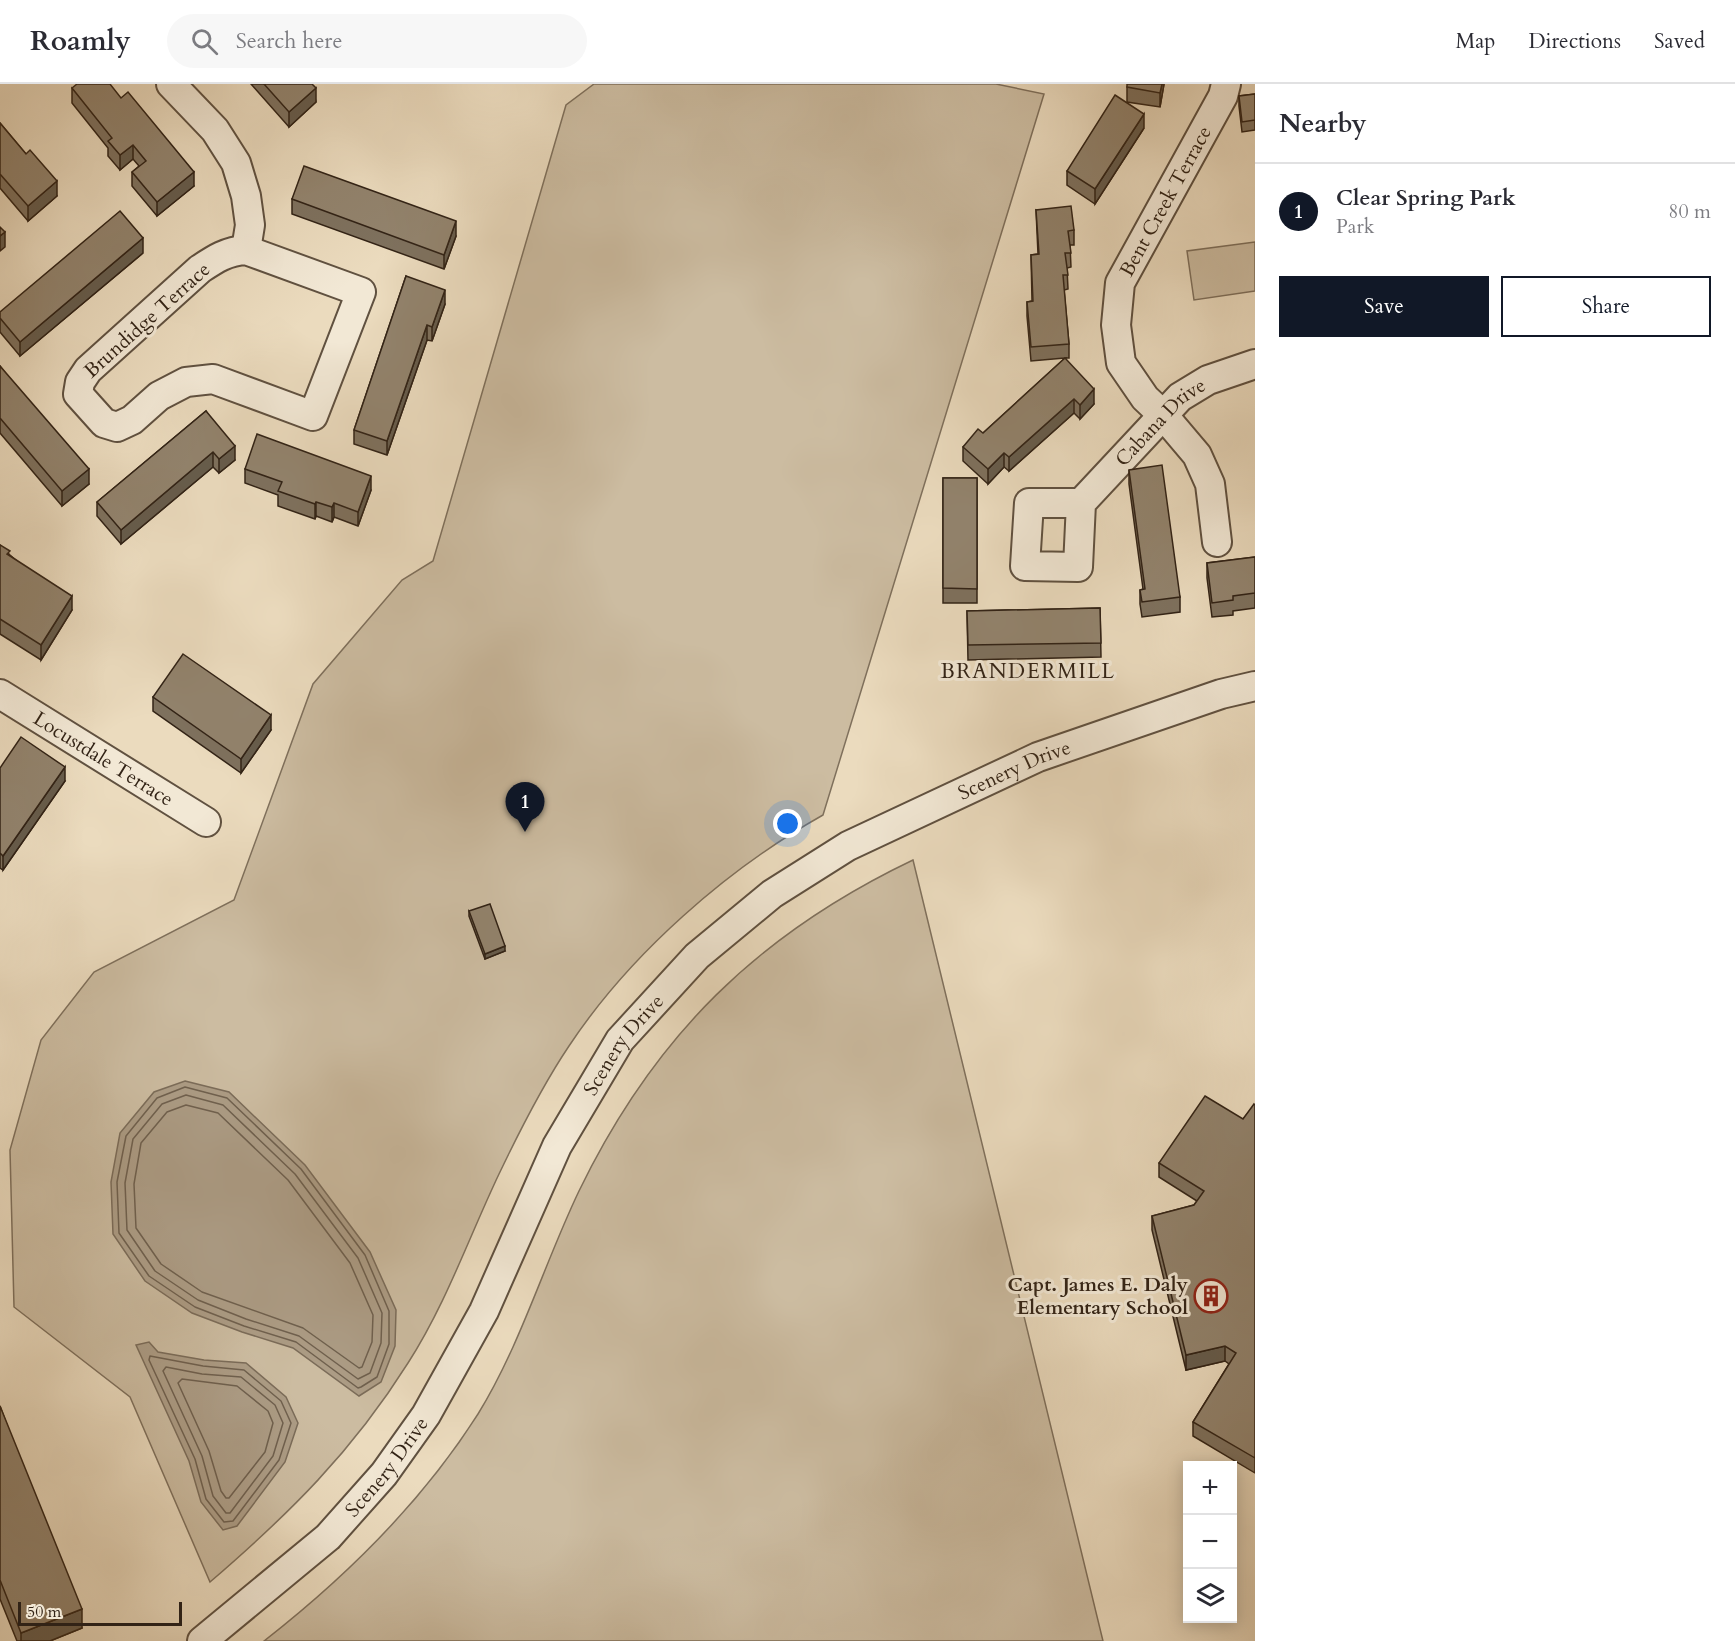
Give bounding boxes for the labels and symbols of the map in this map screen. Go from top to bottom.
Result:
street label: Bent Creek Terrace [1113,121,1217,281]
street label: Brundidge Terrace [78,256,216,384]
street label: Cabana Drive [1109,371,1210,472]
district label: BRANDERMILL [940,657,1116,686]
street label: Locustdale Terrace [28,705,179,812]
street label: Scenery Drive [953,733,1074,806]
pin: 1 [506,782,544,832]
your location [773,809,802,838]
street label: Scenery Drive [577,988,669,1100]
place label: Capt. James E. Daly Elementary School [1007,1271,1189,1321]
building icon: Capt. James E. Daly Elementary School [1193,1278,1229,1314]
street label: Scenery Drive [339,1411,434,1522]
scale bar [18,1599,182,1626]

